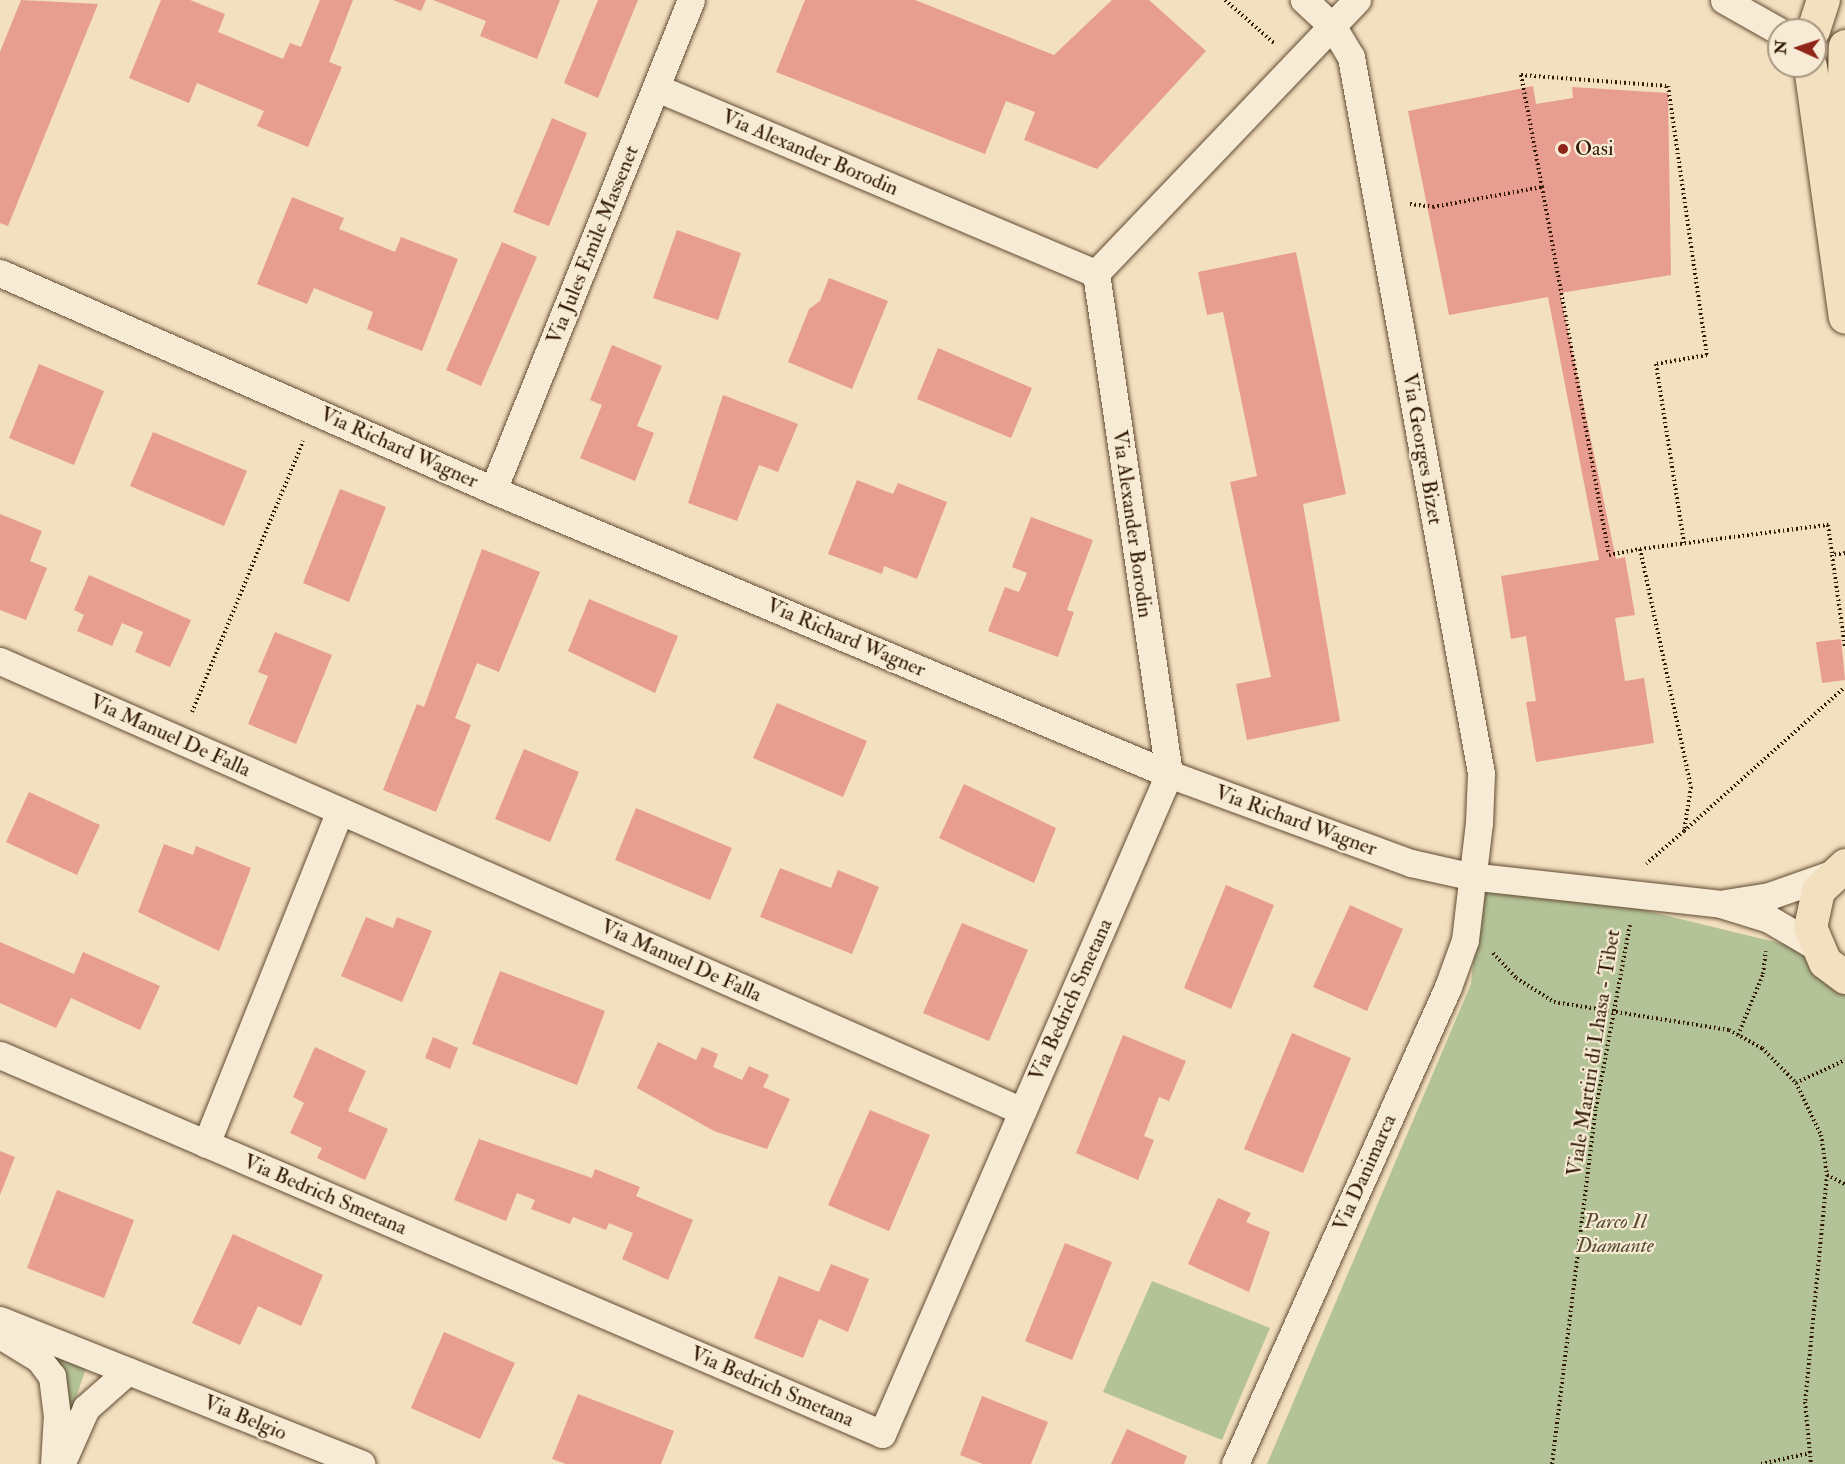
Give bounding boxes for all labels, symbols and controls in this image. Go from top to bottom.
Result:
north arrow [1767,18,1827,78]
text: N [1771,39,1791,55]
street label: Via Alexander Borodin [718,104,902,202]
place label: Oasi [1575,136,1614,162]
street label: Via Jules Emile Massenet [542,142,644,348]
marker: Oasi [1556,142,1570,156]
street label: Via Georges Bizet [1396,371,1448,527]
street label: Via Richard Wagner [316,402,482,494]
street label: Via Alexander Borodin [1106,428,1158,620]
street label: Via Richard Wagner [763,593,929,683]
street label: Via Manuel De Falla [86,689,254,783]
street label: Via Richard Wagner [1212,780,1380,862]
street label: Via Manuel De Falla [597,914,765,1008]
street label: Via Bedrich Smetana [1024,915,1118,1085]
street label: Viale Martiri di Lhasa - Tibet [1562,928,1626,1178]
street label: Via Danimarca [1328,1111,1402,1235]
street label: Via Bedrich Smetana [239,1149,411,1241]
park label: Parco Il Diamante [1576,1209,1654,1259]
street label: Via Bedrich Smetana [686,1341,858,1433]
street label: Via Belgio [200,1390,290,1446]

